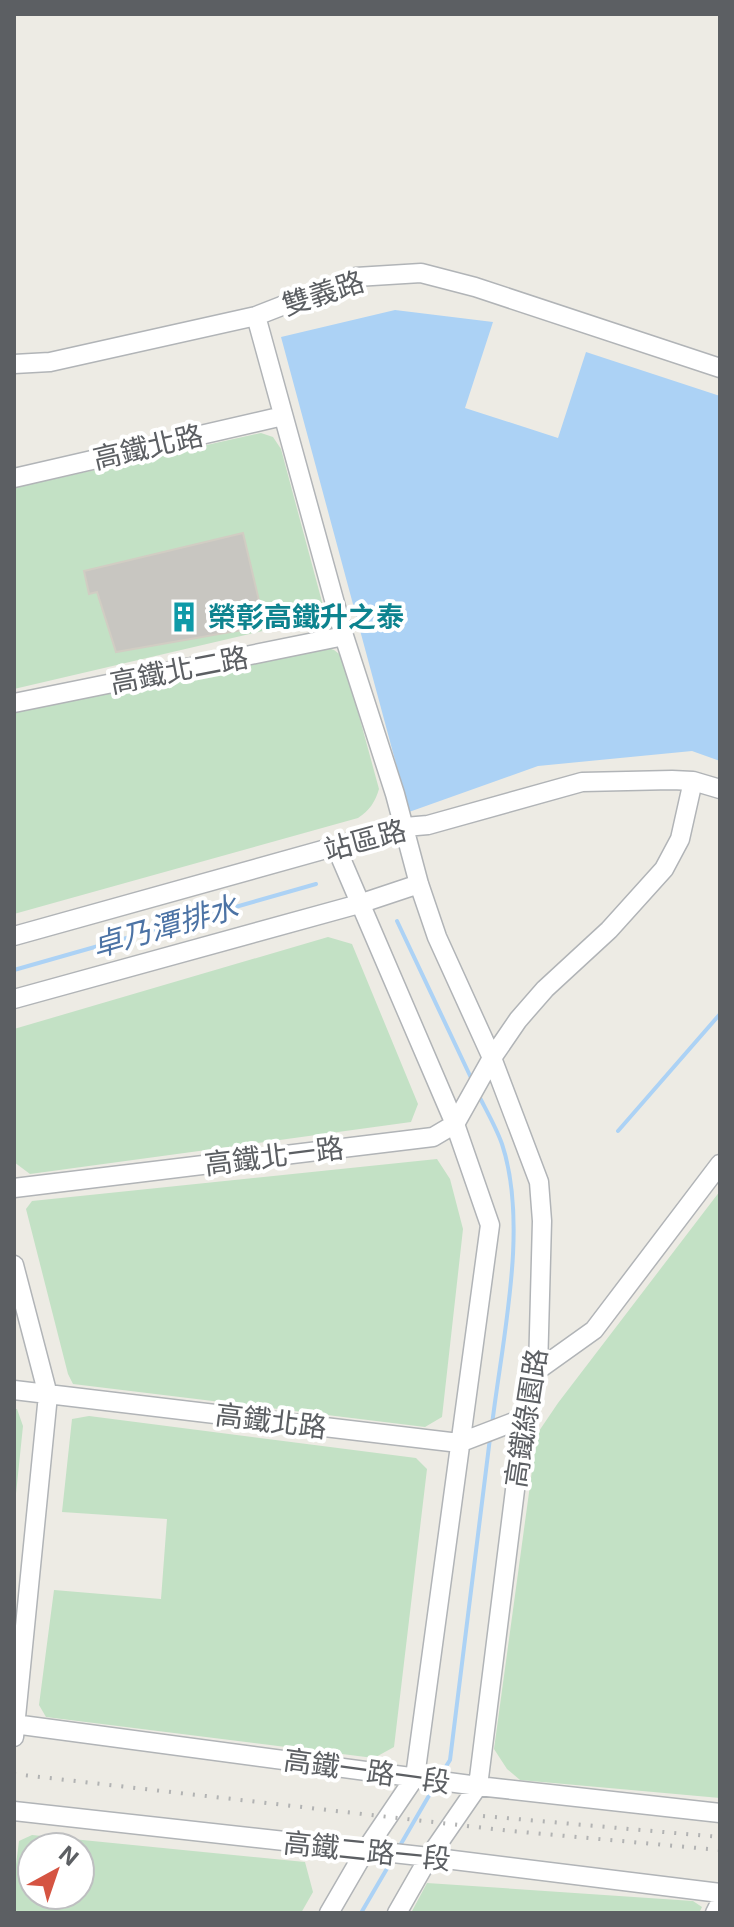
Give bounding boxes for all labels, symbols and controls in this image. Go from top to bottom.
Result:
street label: 雙義路 [278,264,368,322]
street label: 高鐵北路 [90,418,206,476]
building icon: 榮彰高鐵升之泰 [167,600,201,634]
place label: 榮彰高鐵升之泰 [208,600,404,634]
street label: 高鐵北二路 [107,640,251,700]
street label: 站區路 [320,813,410,867]
water label: 卓乃潭排水 [88,888,244,964]
street label: 高鐵北一路 [202,1131,346,1181]
street label: 高鐵綠園路 [498,1346,554,1490]
street label: 高鐵北路 [213,1397,329,1445]
street label: 高鐵一路一段 [281,1742,453,1800]
street label: 高鐵二路一段 [282,1825,452,1877]
north arrow [16,1831,96,1911]
text: N [54,1840,84,1871]

